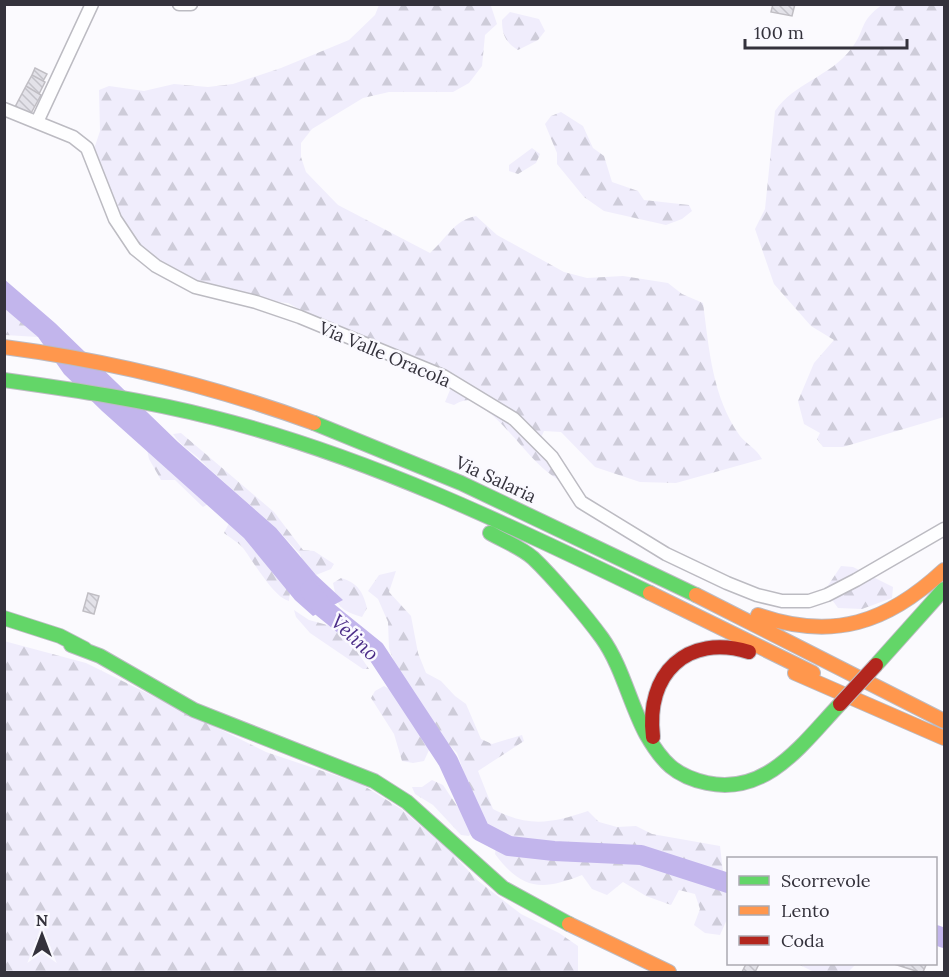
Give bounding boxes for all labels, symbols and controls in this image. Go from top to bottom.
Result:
scale bar [745,12,907,50]
text: 100 m [754,21,804,44]
street label: Via Valle Oracola [315,315,454,392]
street label: Via Salaria [451,450,540,508]
water label: Velino [326,609,384,665]
legend [727,857,937,965]
text: Scorrevole [781,869,871,892]
text: Lento [781,899,829,922]
north arrow [12,905,72,965]
text: N [36,910,48,930]
text: Coda [781,929,824,952]

